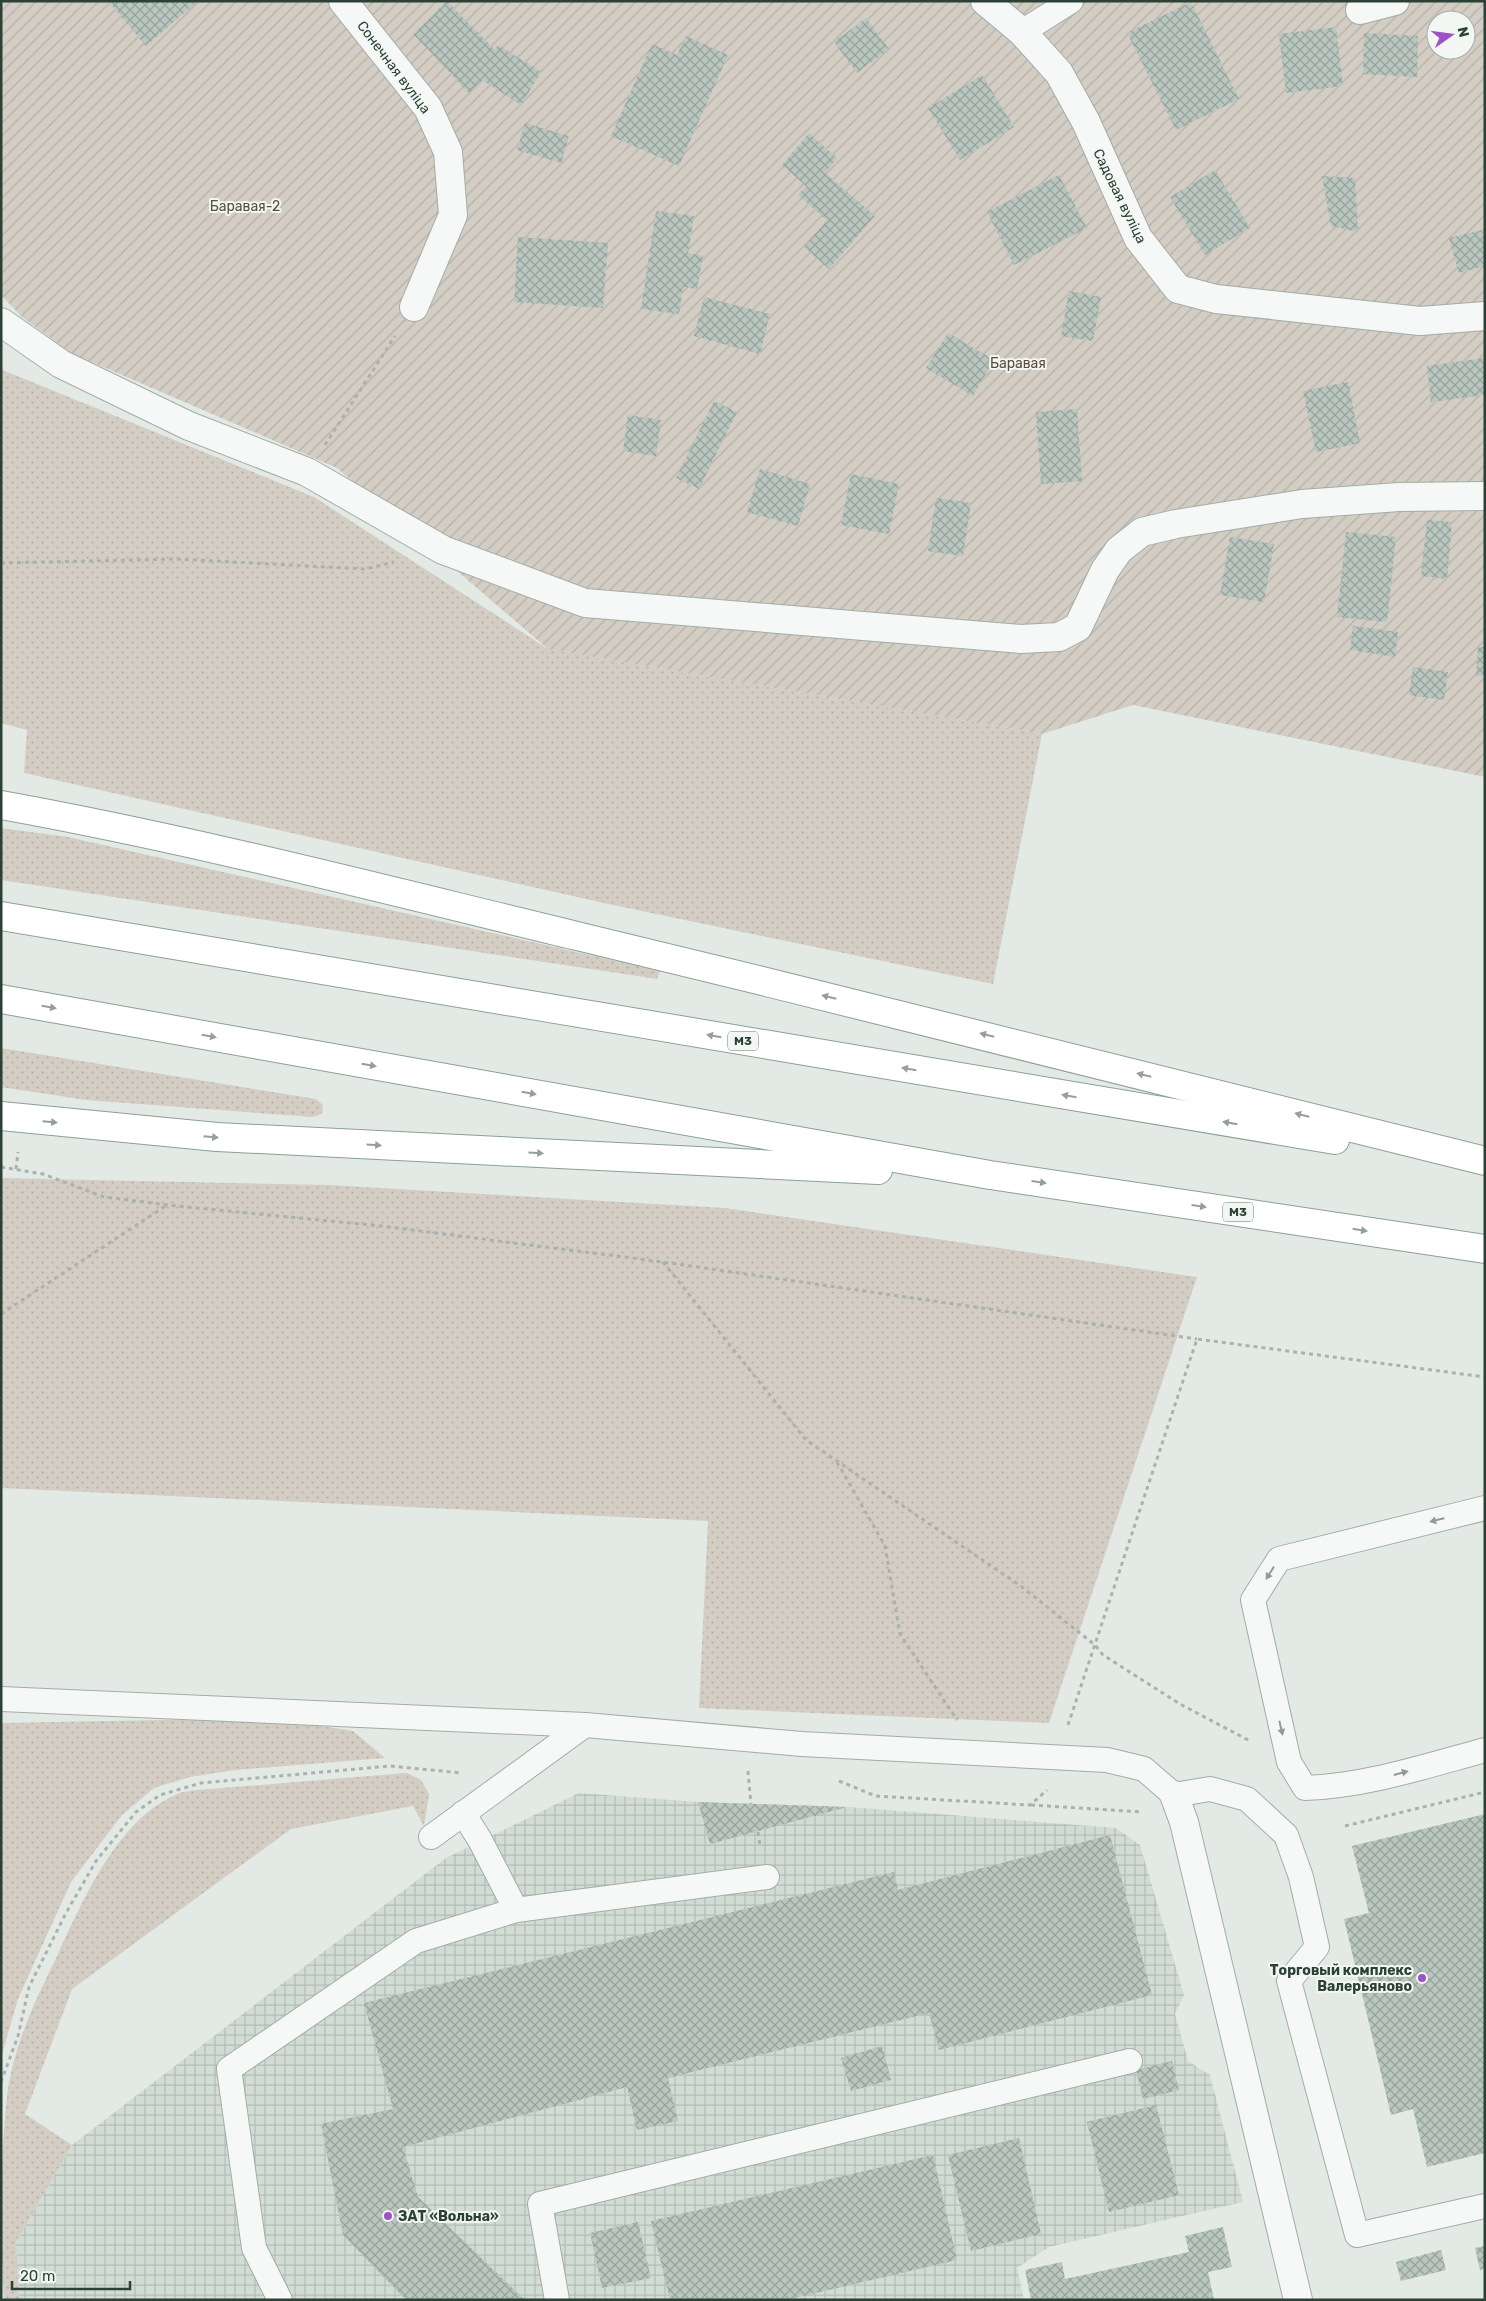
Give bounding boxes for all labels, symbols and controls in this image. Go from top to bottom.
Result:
north arrow [1426,10,1476,60]
street label: Сонечная вуліца [353,18,434,117]
text: N [1454,25,1473,39]
street label: Садовая вуліца [1089,146,1150,246]
park label: Баравая-2 [210,198,280,215]
park label: Баравая [990,355,1046,372]
one-way arrow [821,993,836,1001]
one-way arrow [42,1004,58,1012]
one-way arrow [979,1031,994,1039]
one-way arrow [202,1032,217,1040]
one-way arrow [706,1032,722,1040]
road number: М3 [728,1032,758,1050]
one-way arrow [362,1061,378,1069]
one-way arrow [901,1064,917,1072]
one-way arrow [1137,1071,1152,1079]
one-way arrow [522,1089,537,1097]
one-way arrow [1061,1091,1077,1099]
one-way arrow [1294,1111,1309,1119]
one-way arrow [42,1118,58,1126]
one-way arrow [1221,1118,1237,1126]
one-way arrow [204,1133,220,1141]
one-way arrow [366,1142,382,1150]
one-way arrow [528,1150,544,1158]
one-way arrow [1031,1179,1047,1187]
one-way arrow [1192,1202,1208,1210]
road number: М3 [1223,1202,1253,1222]
one-way arrow [1353,1226,1369,1234]
one-way arrow [1430,1516,1445,1524]
one-way arrow [1265,1567,1275,1580]
one-way arrow [1278,1720,1286,1736]
one-way arrow [1393,1768,1408,1776]
place label: Торговый комплекс Валерьяново [1270,1962,1412,1995]
marker: Торговый комплекс Валерьяново [1416,1972,1428,1984]
place label: ЗАТ «Вольна» [398,2208,499,2225]
marker: ЗАТ «Вольна» [382,2210,394,2222]
scale bar [12,2258,130,2290]
text: 20 m [20,2267,55,2285]

